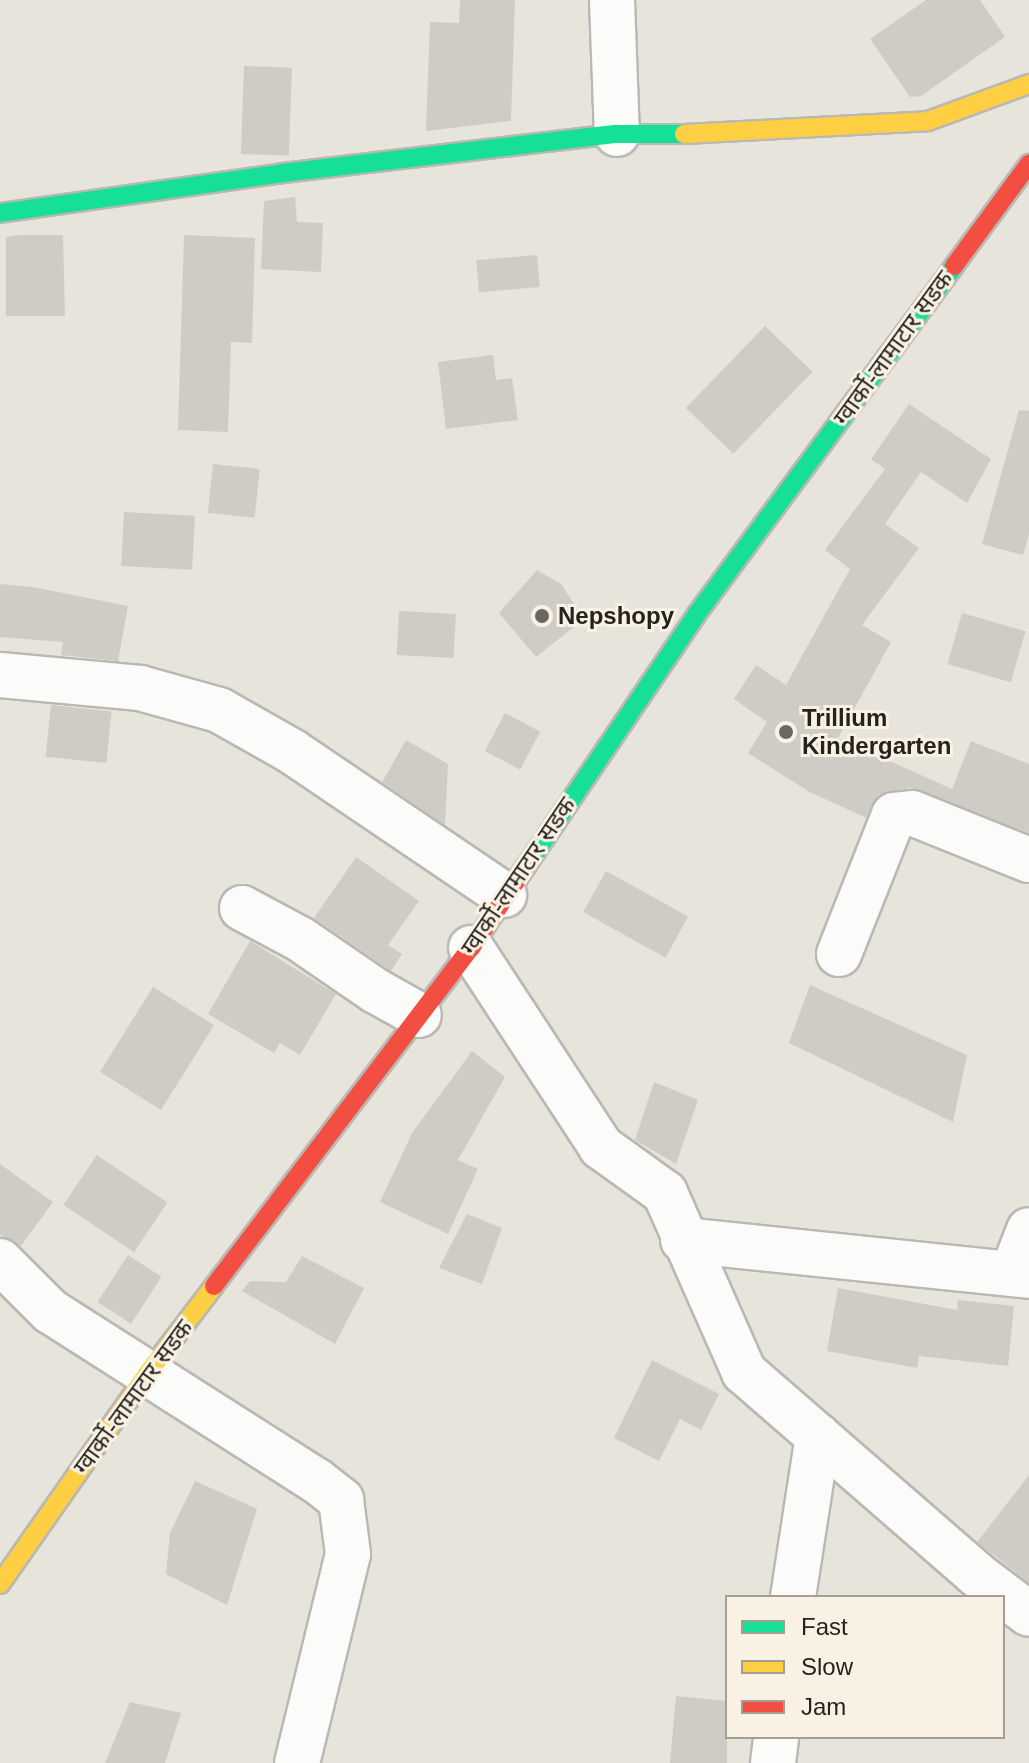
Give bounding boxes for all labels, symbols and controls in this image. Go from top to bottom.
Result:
street label: ग्वार्को-लामाटार सडक [827,265,959,431]
place label: Nepshopy [558,602,674,630]
marker: Nepshopy [533,607,551,625]
place label: Trillium Kindergarten [802,704,951,760]
marker: Trillium Kindergarten [777,723,795,741]
street label: ग्वार्को-लामाटार सडक [455,792,581,960]
street label: ग्वार्को-लामाटार सडक [67,1314,199,1480]
legend [725,1595,1005,1739]
text: Fast [801,1613,848,1640]
text: Slow [801,1653,853,1680]
text: Jam [801,1693,846,1720]

